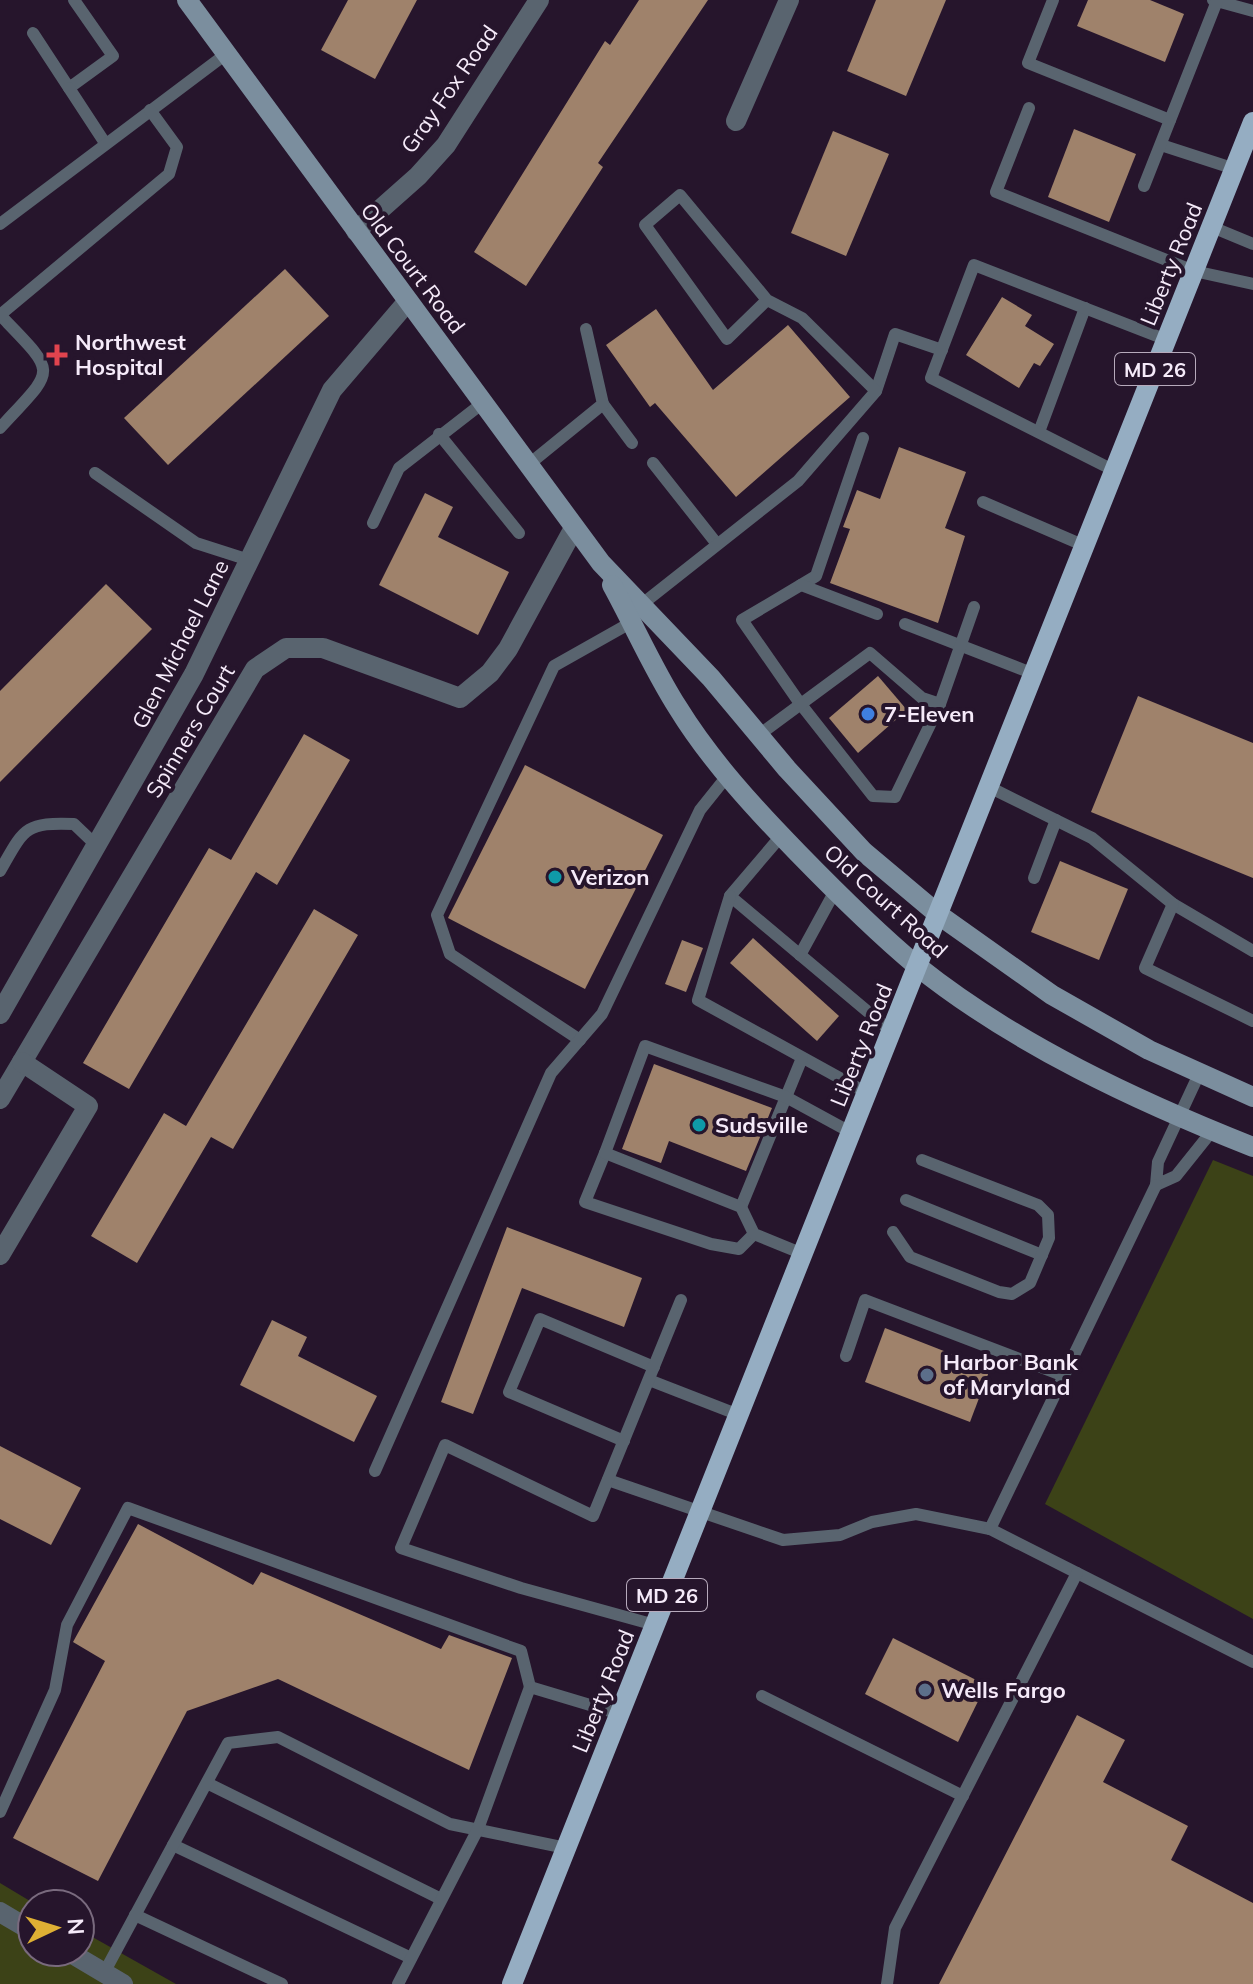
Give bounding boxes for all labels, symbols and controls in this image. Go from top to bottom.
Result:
street label: Gray Fox Road [394,19,504,159]
street label: Old Court Road [355,197,471,339]
street label: Liberty Road [1134,198,1208,330]
place label: Northwest Hospital [75,328,186,381]
marker: Northwest Hospital [46,344,68,366]
road number: MD 26 [1115,353,1195,385]
street label: Glen Michael Lane [125,555,235,733]
street label: Spinners Court [139,659,241,803]
place label: 7-Eleven [884,700,975,728]
marker: 7-Eleven [859,705,877,723]
street label: Old Court Road [818,838,954,964]
place label: Verizon [570,863,650,891]
marker: Verizon [546,868,564,886]
street label: Liberty Road [824,979,898,1111]
place label: Sudsville [715,1111,808,1139]
marker: Sudsville [690,1116,708,1134]
place label: Harbor Bank of Maryland [943,1348,1079,1401]
marker: Harbor Bank of Maryland [918,1366,936,1384]
road number: MD 26 [627,1579,707,1611]
street label: Liberty Road [566,1625,640,1757]
place label: Wells Fargo [941,1676,1066,1704]
marker: Wells Fargo [916,1681,934,1699]
north arrow [16,1888,96,1968]
text: N [61,1917,90,1936]

